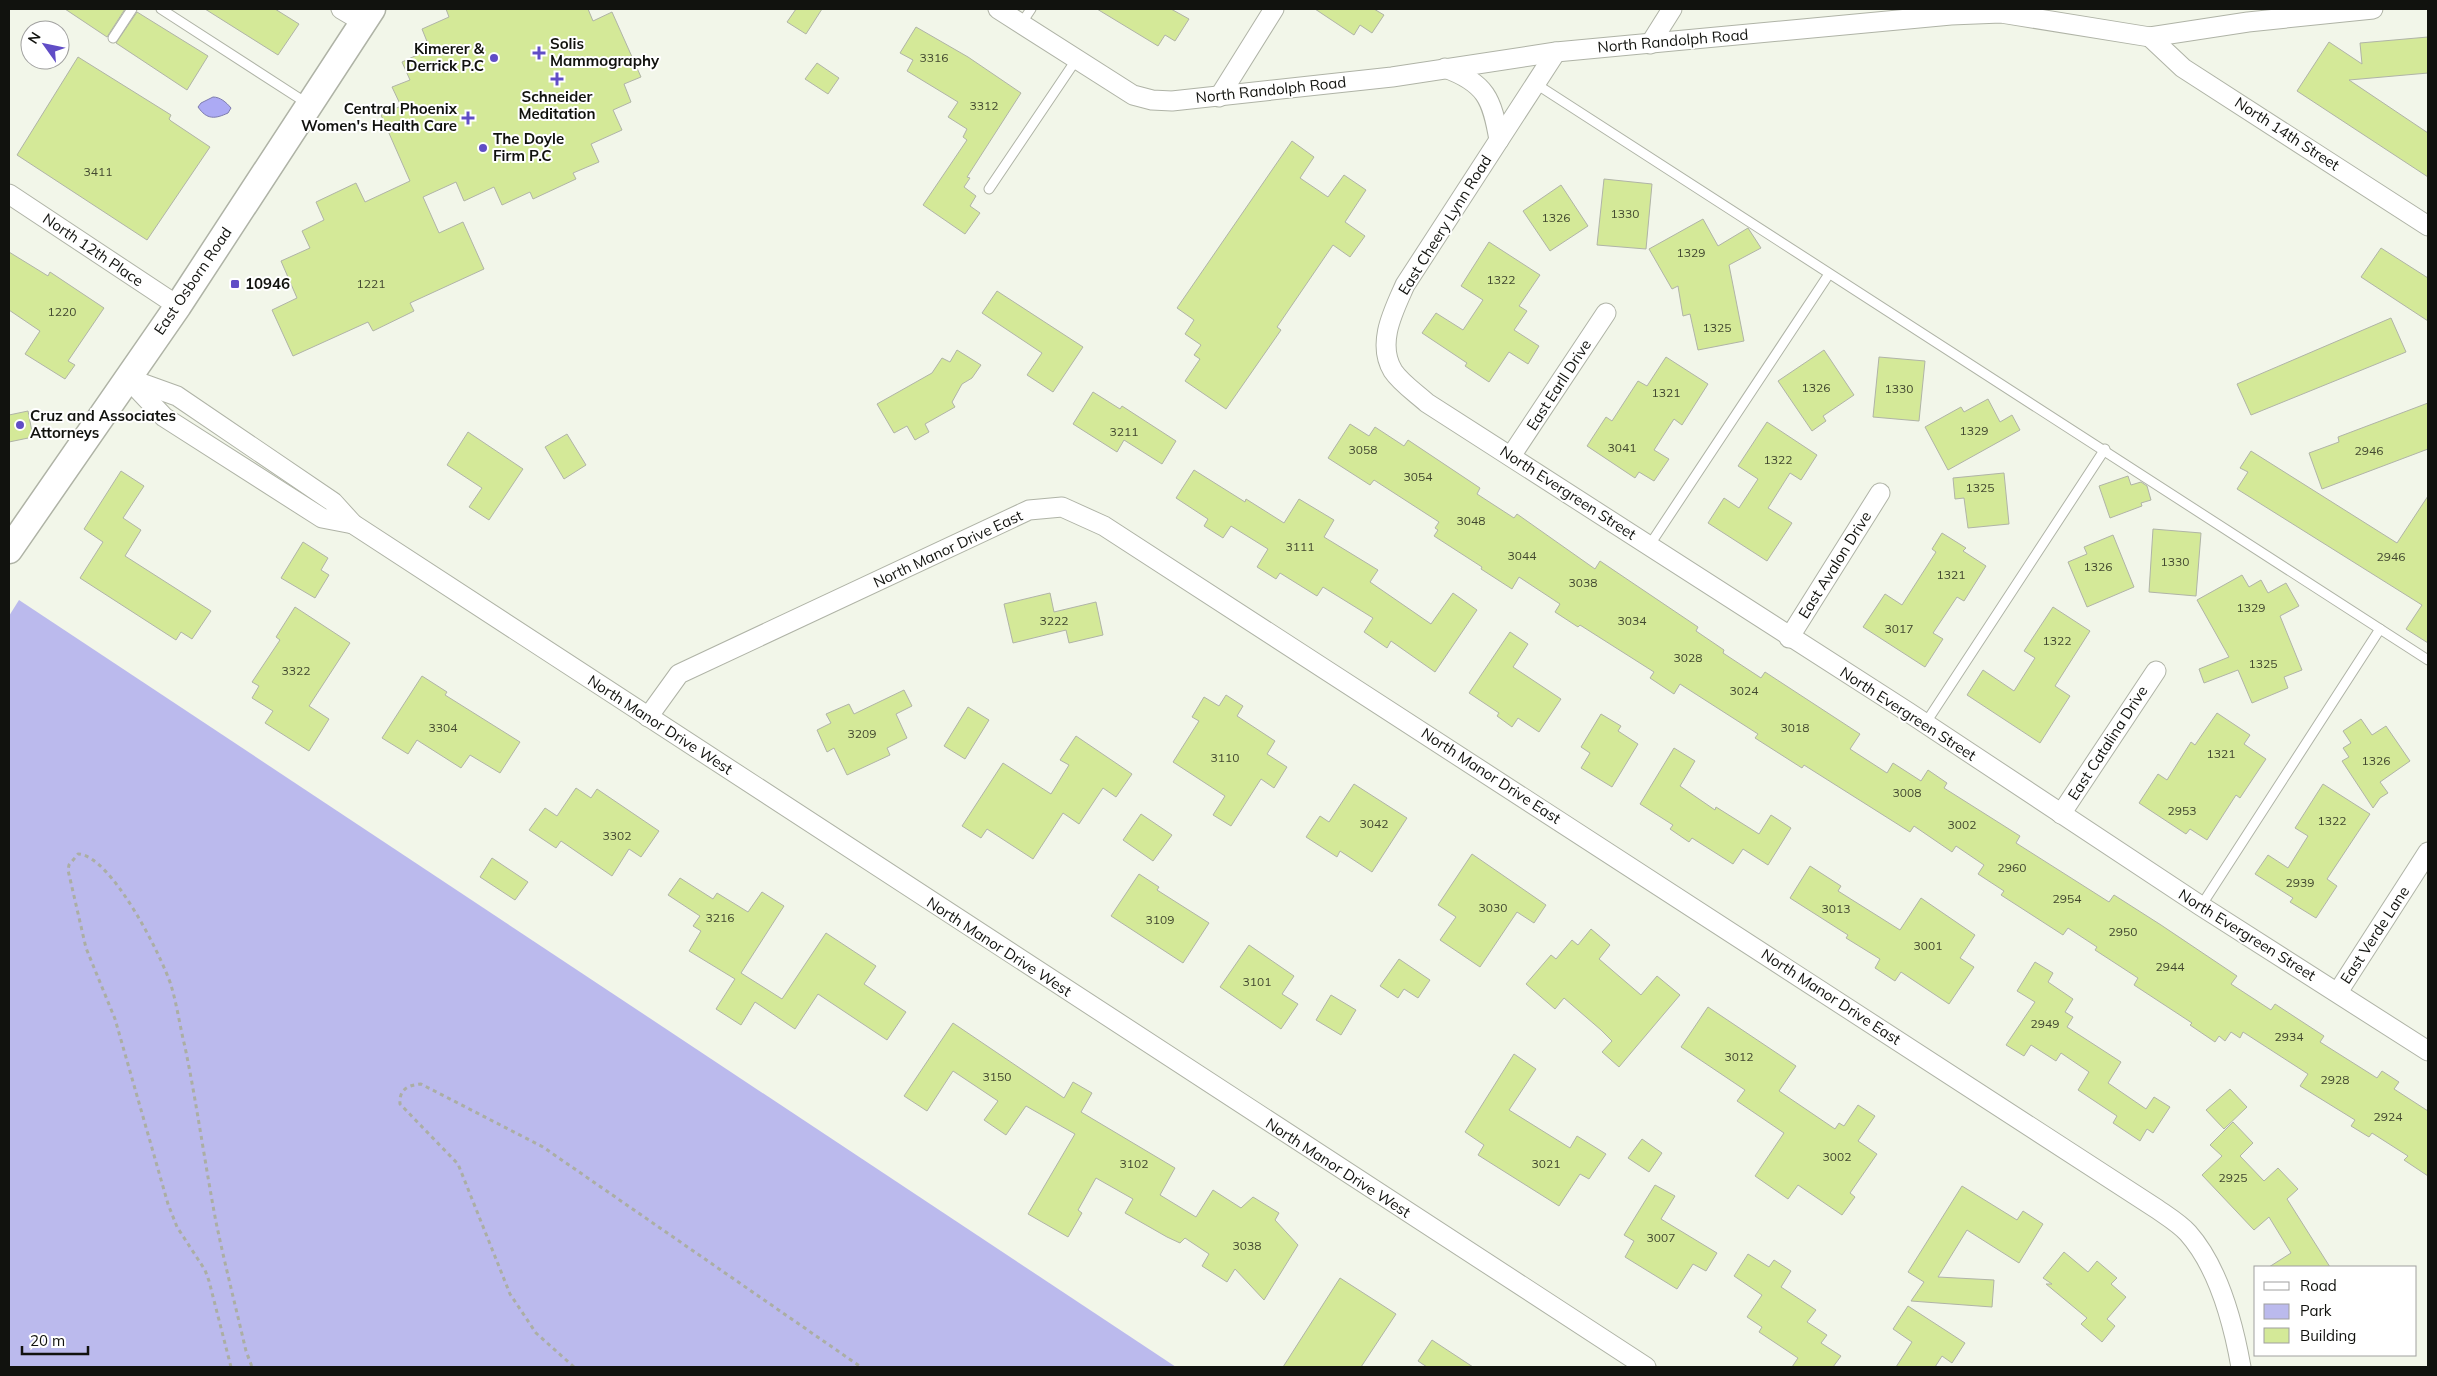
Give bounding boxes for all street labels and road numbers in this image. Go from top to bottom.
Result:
street label: North Randolph Road [1597,24,1749,57]
street label: North Randolph Road [1195,72,1347,107]
street label: North 14th Street [2231,93,2343,175]
street label: East Cheery Lynn Road [1394,151,1495,298]
street label: North 12th Place [39,209,147,290]
street label: East Osborn Road [150,223,236,338]
street label: East Earll Drive [1522,336,1595,434]
street label: North Evergreen Street [1497,441,1640,544]
street label: North Manor Drive East [870,506,1025,592]
street label: East Avalon Drive [1794,508,1875,622]
street label: North Evergreen Street [1837,662,1980,765]
street label: North Manor Drive West [584,671,736,779]
street label: East Catalina Drive [2064,682,2152,804]
street label: North Manor Drive East [1418,723,1565,828]
street label: East Verde Lane [2336,882,2413,987]
street label: North Evergreen Street [2175,885,2320,985]
street label: North Manor Drive West [923,893,1075,1001]
street label: North Manor Drive East [1758,944,1905,1049]
street label: North Manor Drive West [1262,1114,1414,1222]

